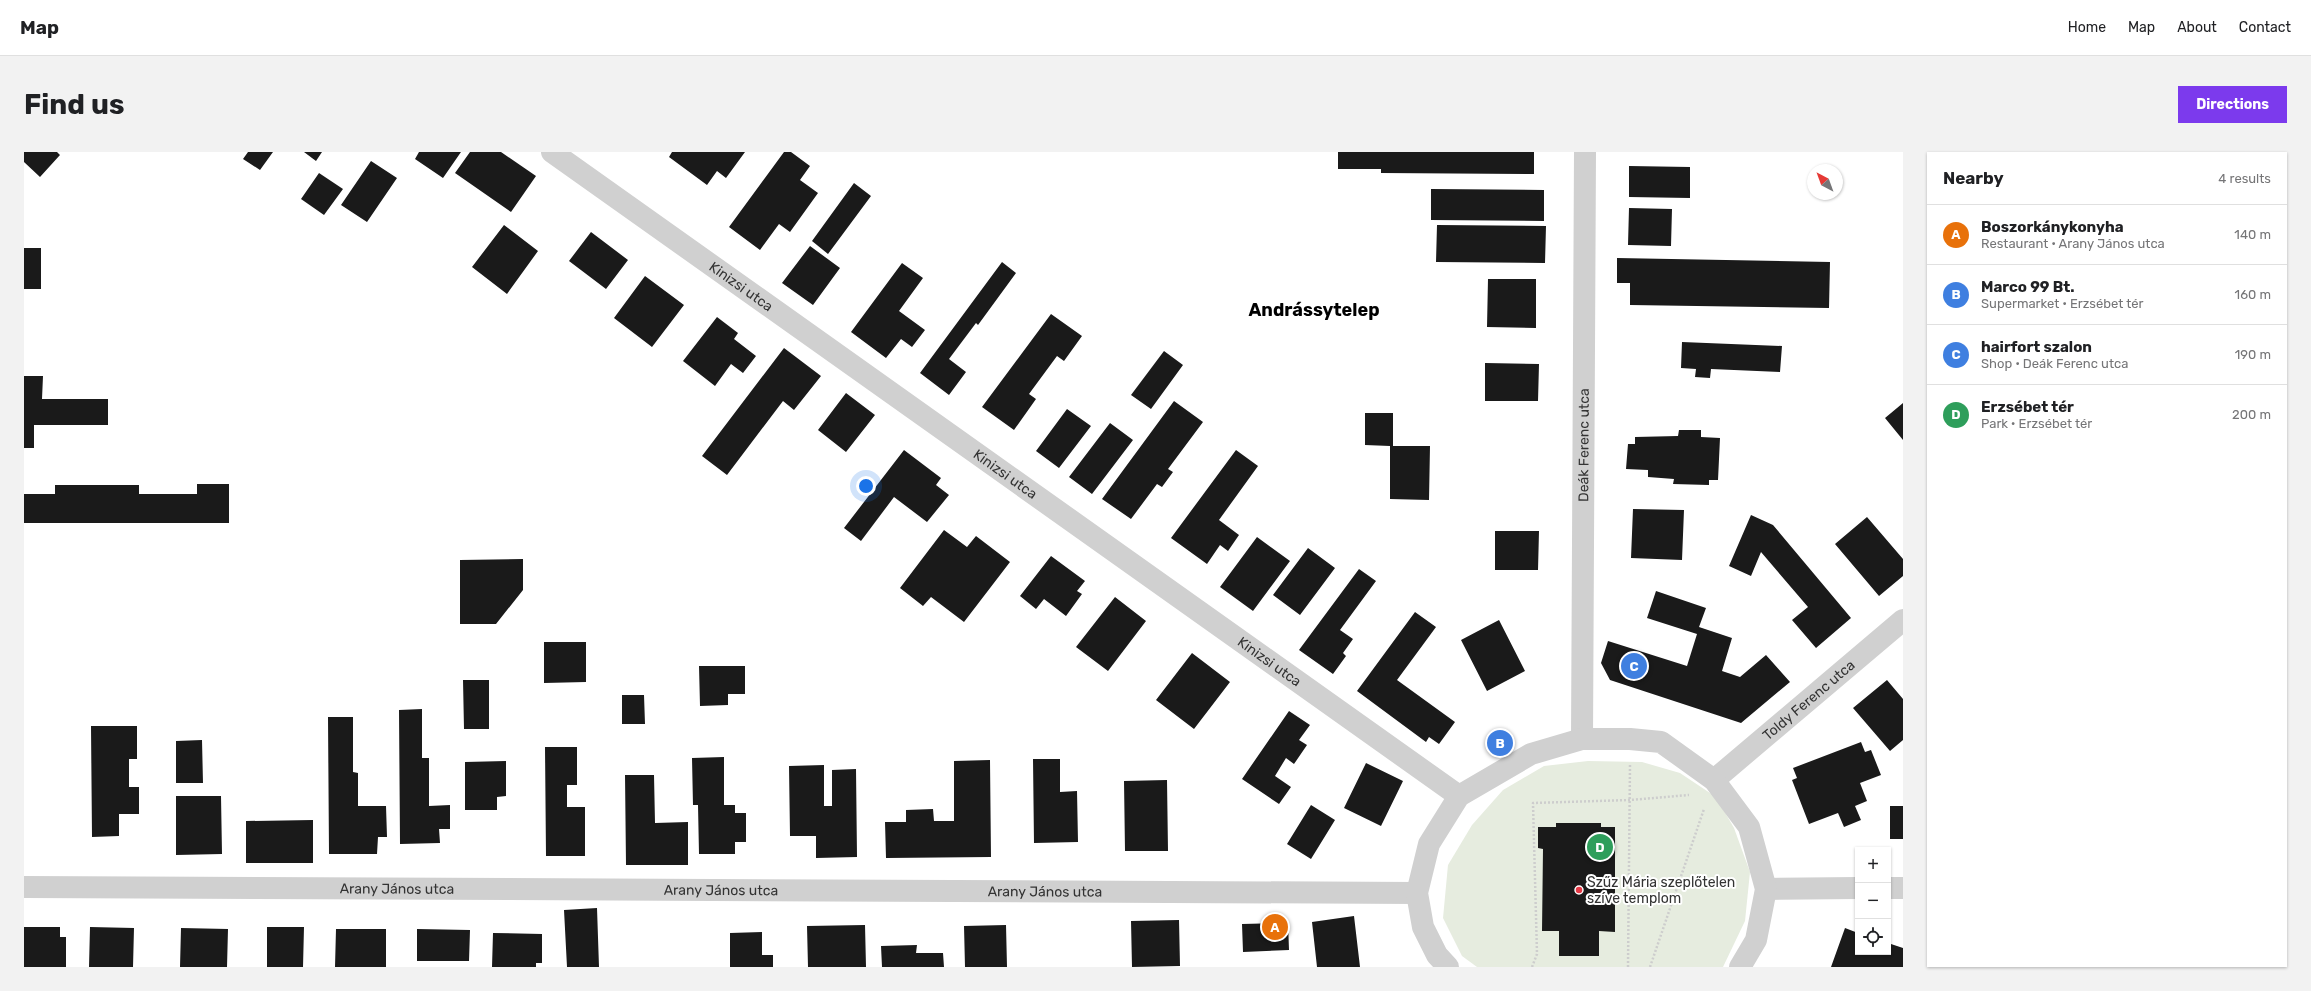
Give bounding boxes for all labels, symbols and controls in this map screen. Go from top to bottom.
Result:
text: Map [20,16,59,39]
text: Home [2068,19,2106,36]
text: Map [2128,19,2155,36]
text: About [2177,19,2217,36]
text: Contact [2239,19,2291,36]
button: Directions [2178,86,2287,123]
text: Find us [24,88,124,121]
north arrow [1807,164,1843,200]
text: Nearby [1943,168,2004,188]
text: 4 results [2218,171,2271,186]
text: Boszorkánykonyha [1981,218,2124,236]
text: A [1951,227,1961,242]
text: 140 m [2234,227,2271,242]
text: Restaurant · Arany János utca [1981,236,2165,251]
street label: Kinizsi utca [706,258,776,315]
text: Marco 99 Bt. [1981,278,2074,296]
text: B [1951,287,1961,302]
text: 160 m [2235,287,2271,302]
text: Supermarket · Erzsébet tér [1981,296,2144,311]
district label: Andrássytelep [1248,299,1380,321]
text: hairfort szalon [1981,338,2092,356]
text: C [1951,347,1961,362]
text: 190 m [2235,347,2271,362]
text: Shop · Deák Ferenc utca [1981,356,2128,371]
street label: Deák Ferenc utca [1575,388,1592,502]
text: Erzsébet tér [1981,398,2074,416]
text: D [1951,407,1961,422]
text: 200 m [2232,407,2271,422]
text: Park · Erzsébet tér [1981,416,2092,431]
street label: Kinizsi utca [970,445,1041,502]
your location [856,476,876,496]
street label: Kinizsi utca [1234,633,1305,690]
pin: C [1621,651,1647,681]
street label: Toldy Ferenc utca [1759,656,1858,744]
pin: B [1487,728,1513,758]
pin: D [1587,832,1613,862]
map controls [1855,847,1891,955]
button: + [1855,847,1891,883]
place label: Szűz Mária szeplőtelen szíve templom [1587,874,1735,907]
street label: Arany János utca [340,880,454,897]
street label: Arany János utca [664,881,778,899]
street label: Arany János utca [988,883,1102,900]
button: − [1855,883,1891,919]
marker: Szűz Mária szeplőtelen szíve templom [1574,885,1584,895]
pin: A [1262,912,1288,942]
button: locate [1855,919,1891,955]

